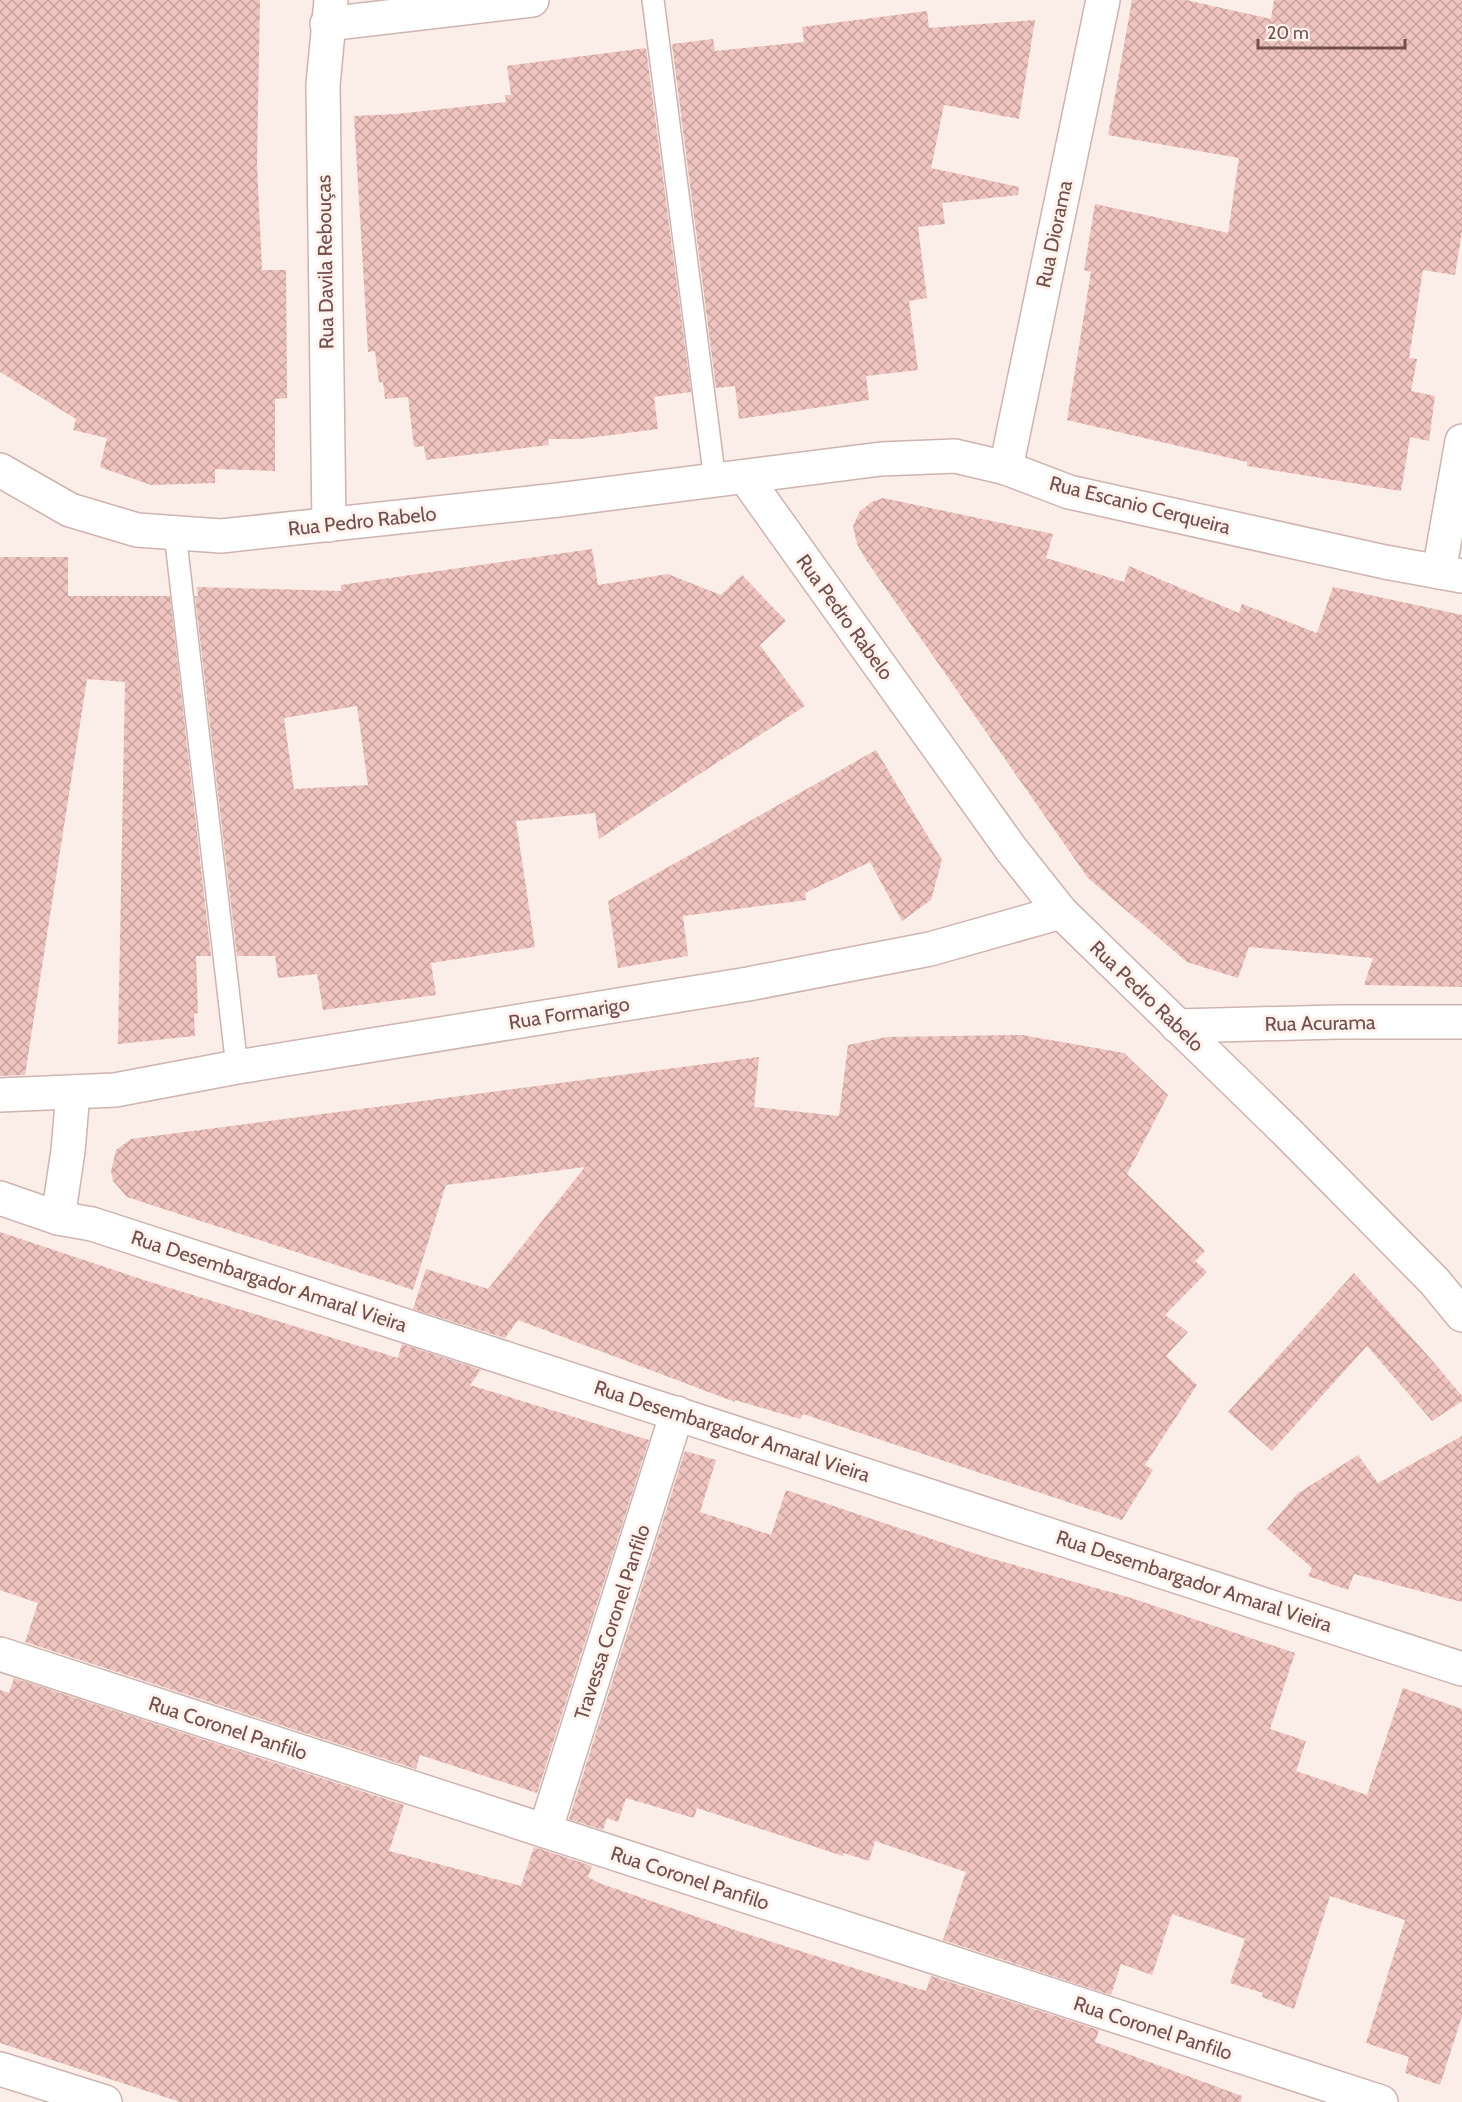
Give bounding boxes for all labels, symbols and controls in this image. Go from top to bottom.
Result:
scale bar [1258,12,1405,50]
text: 20 m [1267,22,1309,44]
street label: Rua Davila Rebouças [311,175,339,349]
street label: Rua Diorama [1031,178,1077,290]
street label: Rua Escanio Cerqueira [1047,471,1233,539]
street label: Rua Pedro Rabelo [287,501,437,541]
street label: Rua Pedro Rabelo [792,550,898,684]
street label: Rua Pedro Rabelo [1085,936,1209,1056]
street label: Rua Formarigo [507,992,631,1034]
street label: Rua Acurama [1264,1010,1376,1036]
street label: Rua Desembargador Amaral Vieira [128,1225,410,1337]
street label: Rua Desembargador Amaral Vieira [591,1375,873,1487]
street label: Travessa Coronel Panfilo [569,1521,655,1723]
street label: Rua Desembargador Amaral Vieira [1053,1525,1335,1637]
street label: Rua Coronel Panfilo [146,1691,310,1765]
street label: Rua Coronel Panfilo [608,1841,772,1915]
street label: Rua Coronel Panfilo [1071,1991,1235,2065]

